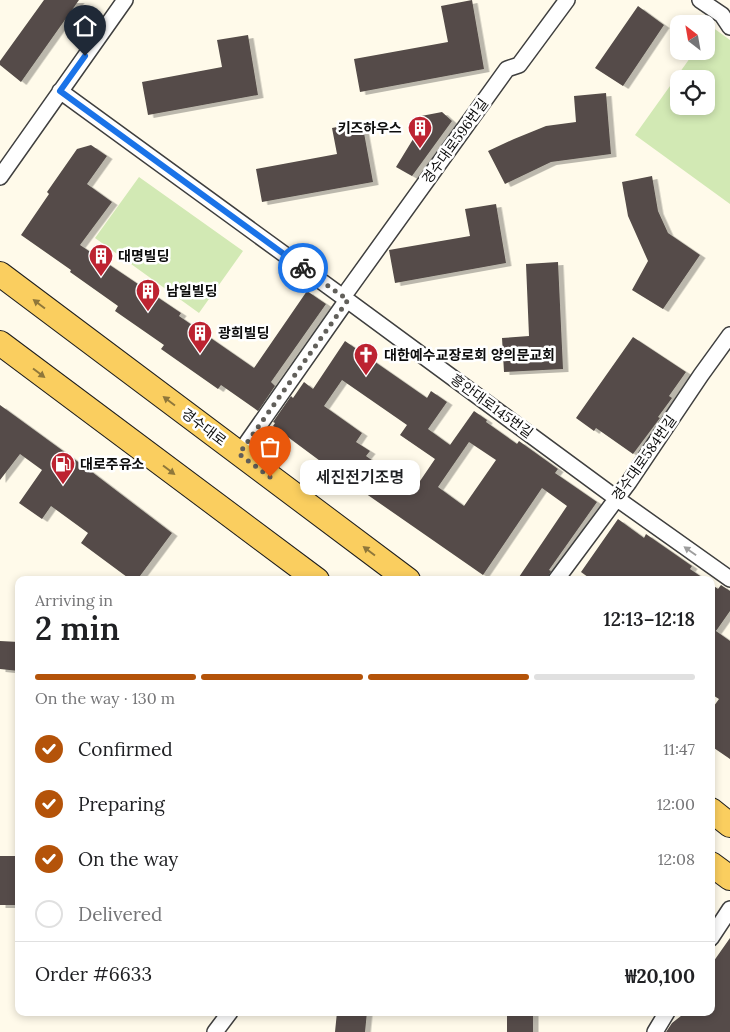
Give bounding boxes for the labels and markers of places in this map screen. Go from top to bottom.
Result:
pin [64,5,106,56]
building icon: 키즈하우스 [407,115,433,149]
place label: 키즈하우스 [338,119,402,137]
building icon: 대명빌딩 [88,243,114,277]
place label: 대명빌딩 [118,247,170,265]
building icon: 남일빌딩 [135,278,161,312]
place label: 남일빌딩 [166,282,218,300]
building icon: 광희빌딩 [187,320,213,354]
place label: 광희빌딩 [218,324,270,342]
church icon: 대한예수교장로회 양의문교회 [353,342,379,376]
place label: 대한예수교장로회 양의문교회 [384,346,555,364]
pin [249,426,291,477]
fuel station icon: 대로주유소 [50,451,76,485]
place label: 대로주유소 [80,455,145,473]
callout: 세진전기조명 [300,460,420,494]

